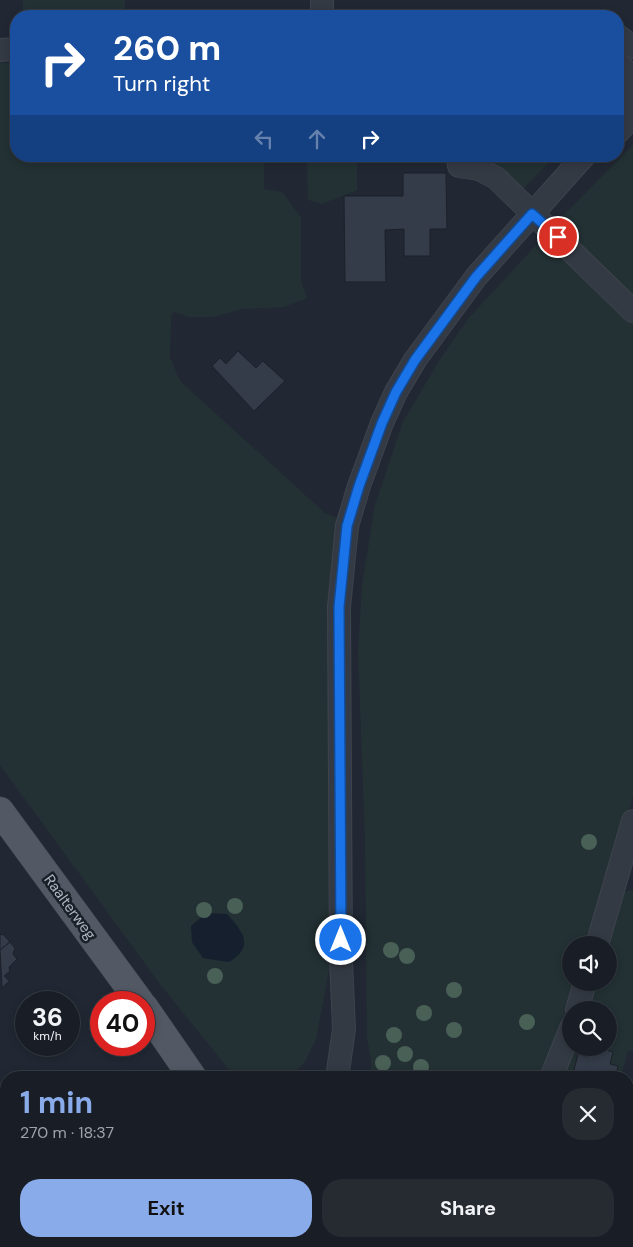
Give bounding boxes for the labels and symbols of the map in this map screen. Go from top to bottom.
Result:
pin [537,216,579,258]
street label: Raalterweg [40,870,100,944]
position arrow [314,913,366,965]
speed limit sign: 40 [90,991,155,1056]

